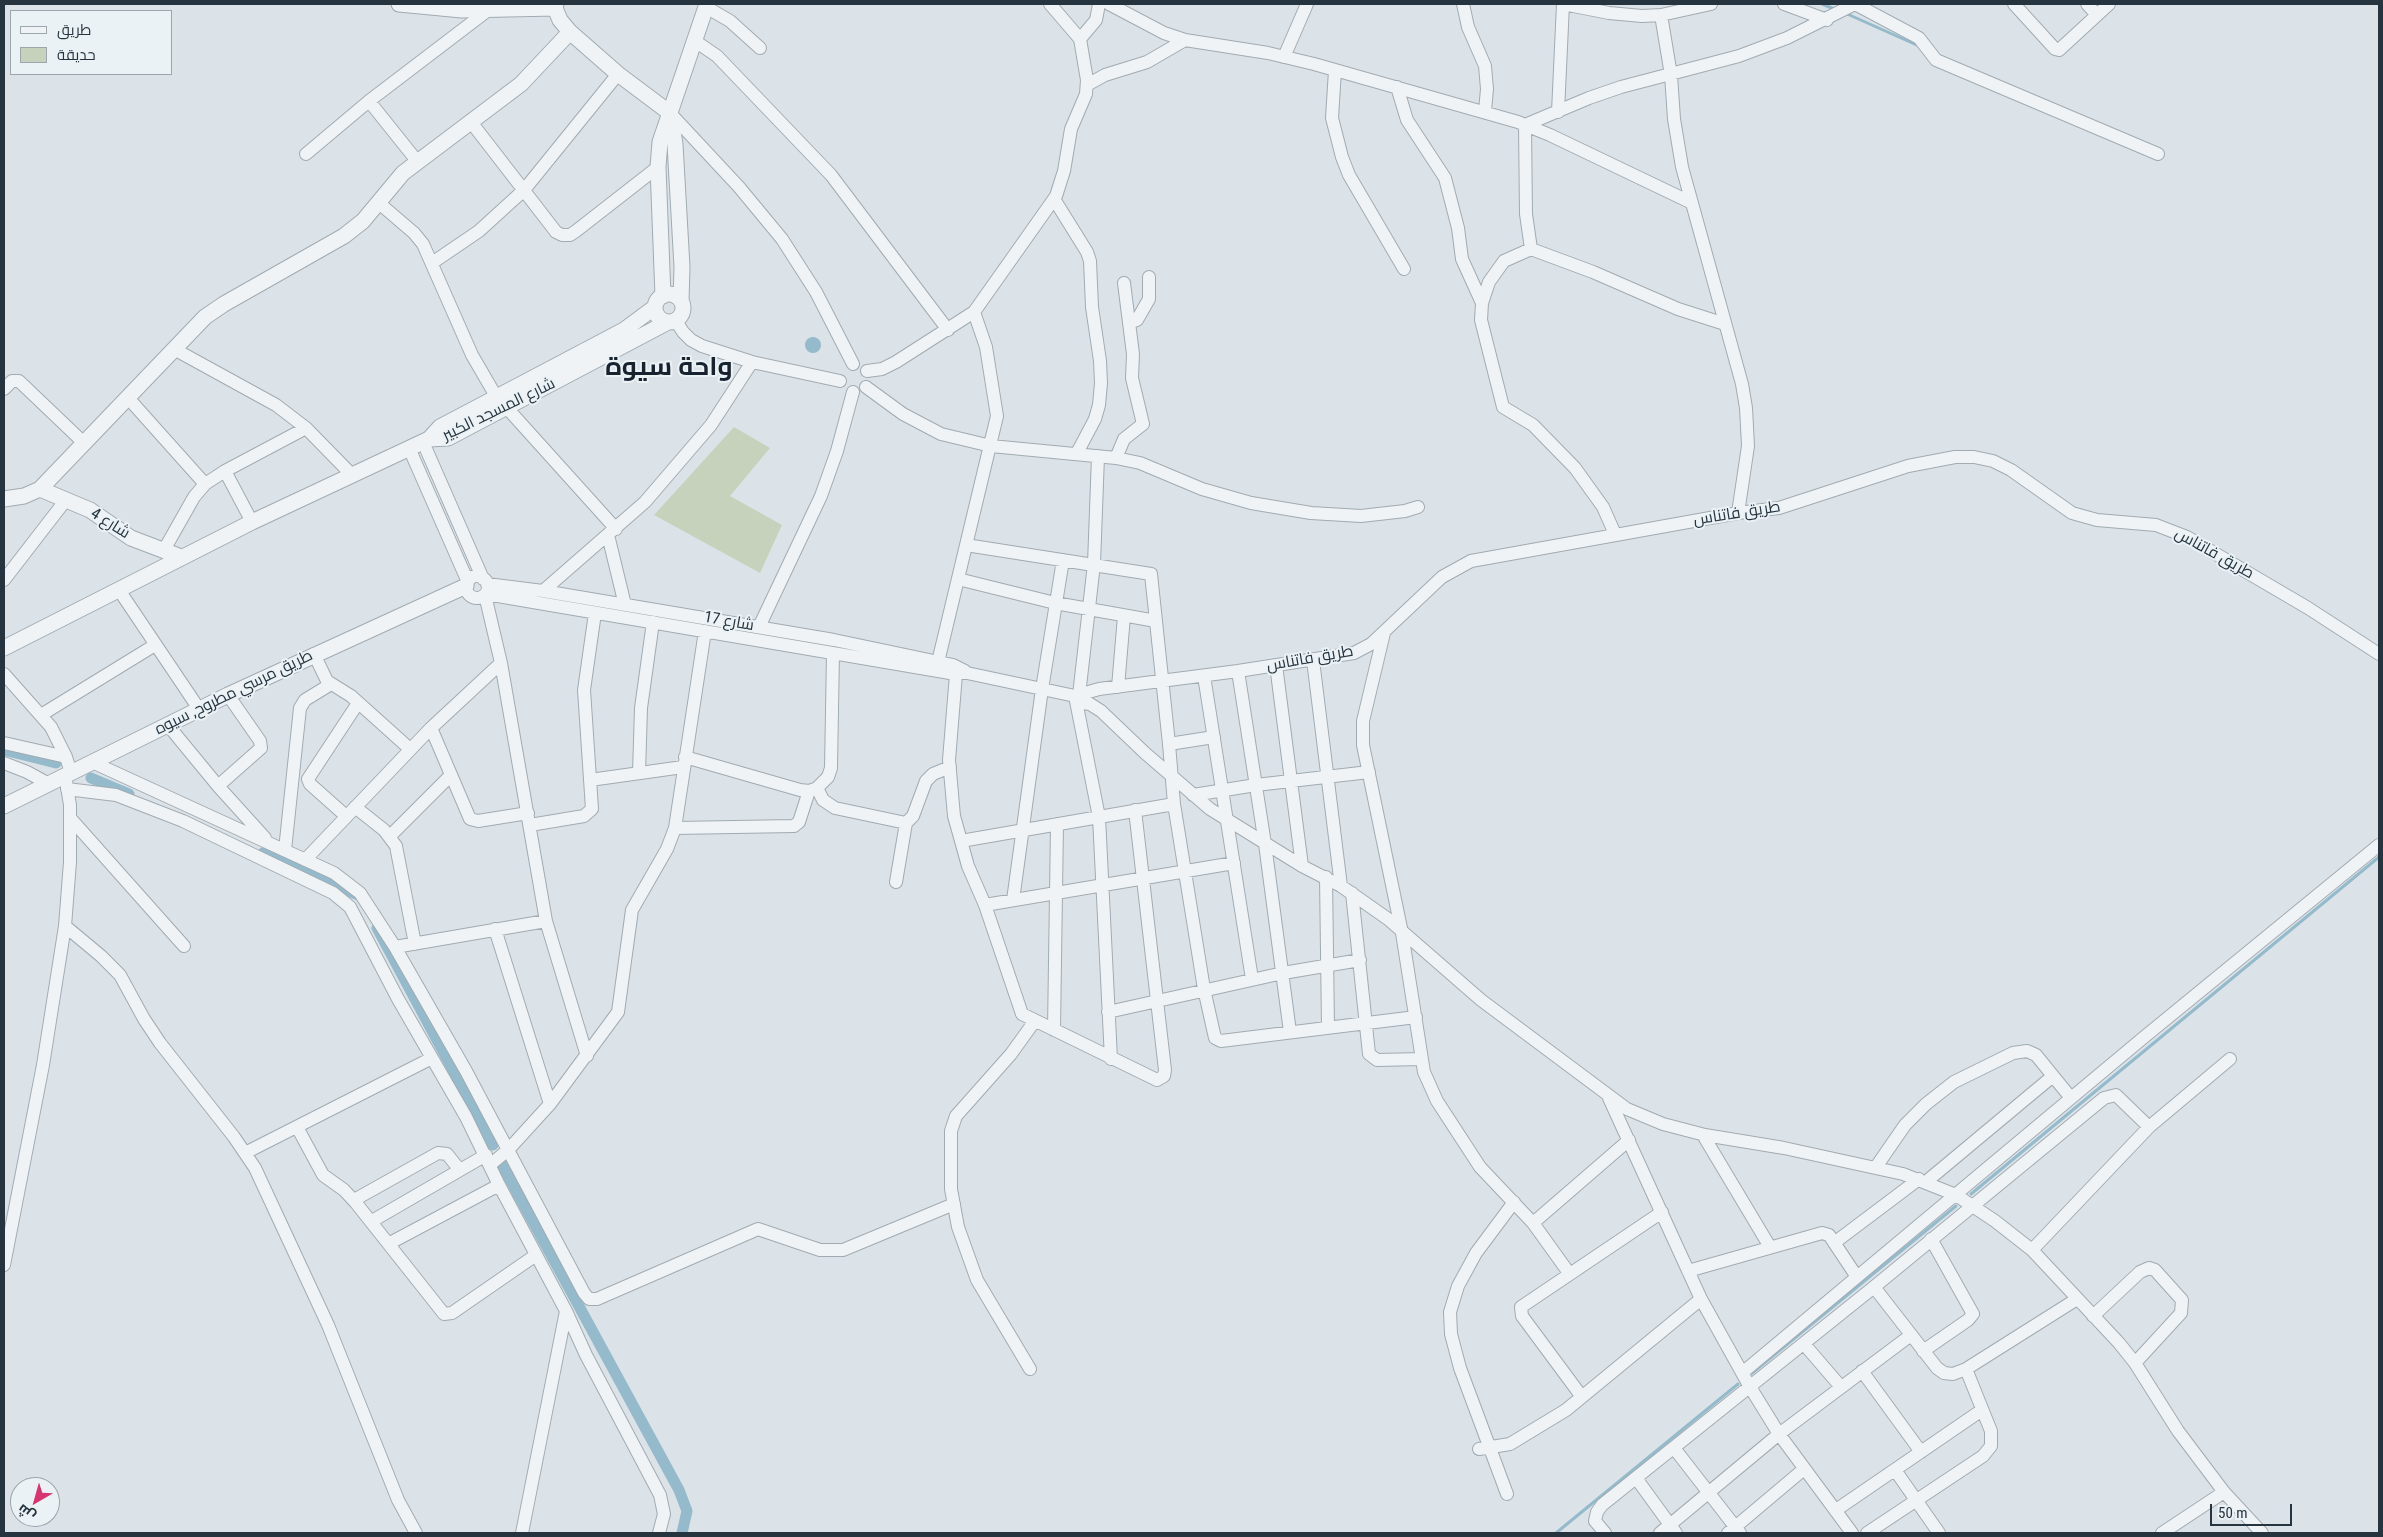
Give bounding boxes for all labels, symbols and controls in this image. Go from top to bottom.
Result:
legend [10,10,172,75]
text: طريق [57,21,91,39]
text: حديقة [57,46,96,64]
district label: واحة سيوة [605,352,733,384]
street label: شارع المسجد الكبير [439,374,559,446]
street label: طريق فاتناس [1692,498,1782,530]
street label: شارع 4 [87,505,133,543]
street label: طريق فاتناس [2171,524,2257,584]
street label: شارع 17 [702,608,756,636]
street label: طريق فاتناس [1265,642,1355,676]
street label: طريق مرسي مطروح, سيوه [152,646,316,740]
north arrow [10,1477,60,1527]
scale bar [2213,1494,2296,1526]
text: ش [14,1501,38,1525]
text: 50 m [2218,1504,2248,1522]

